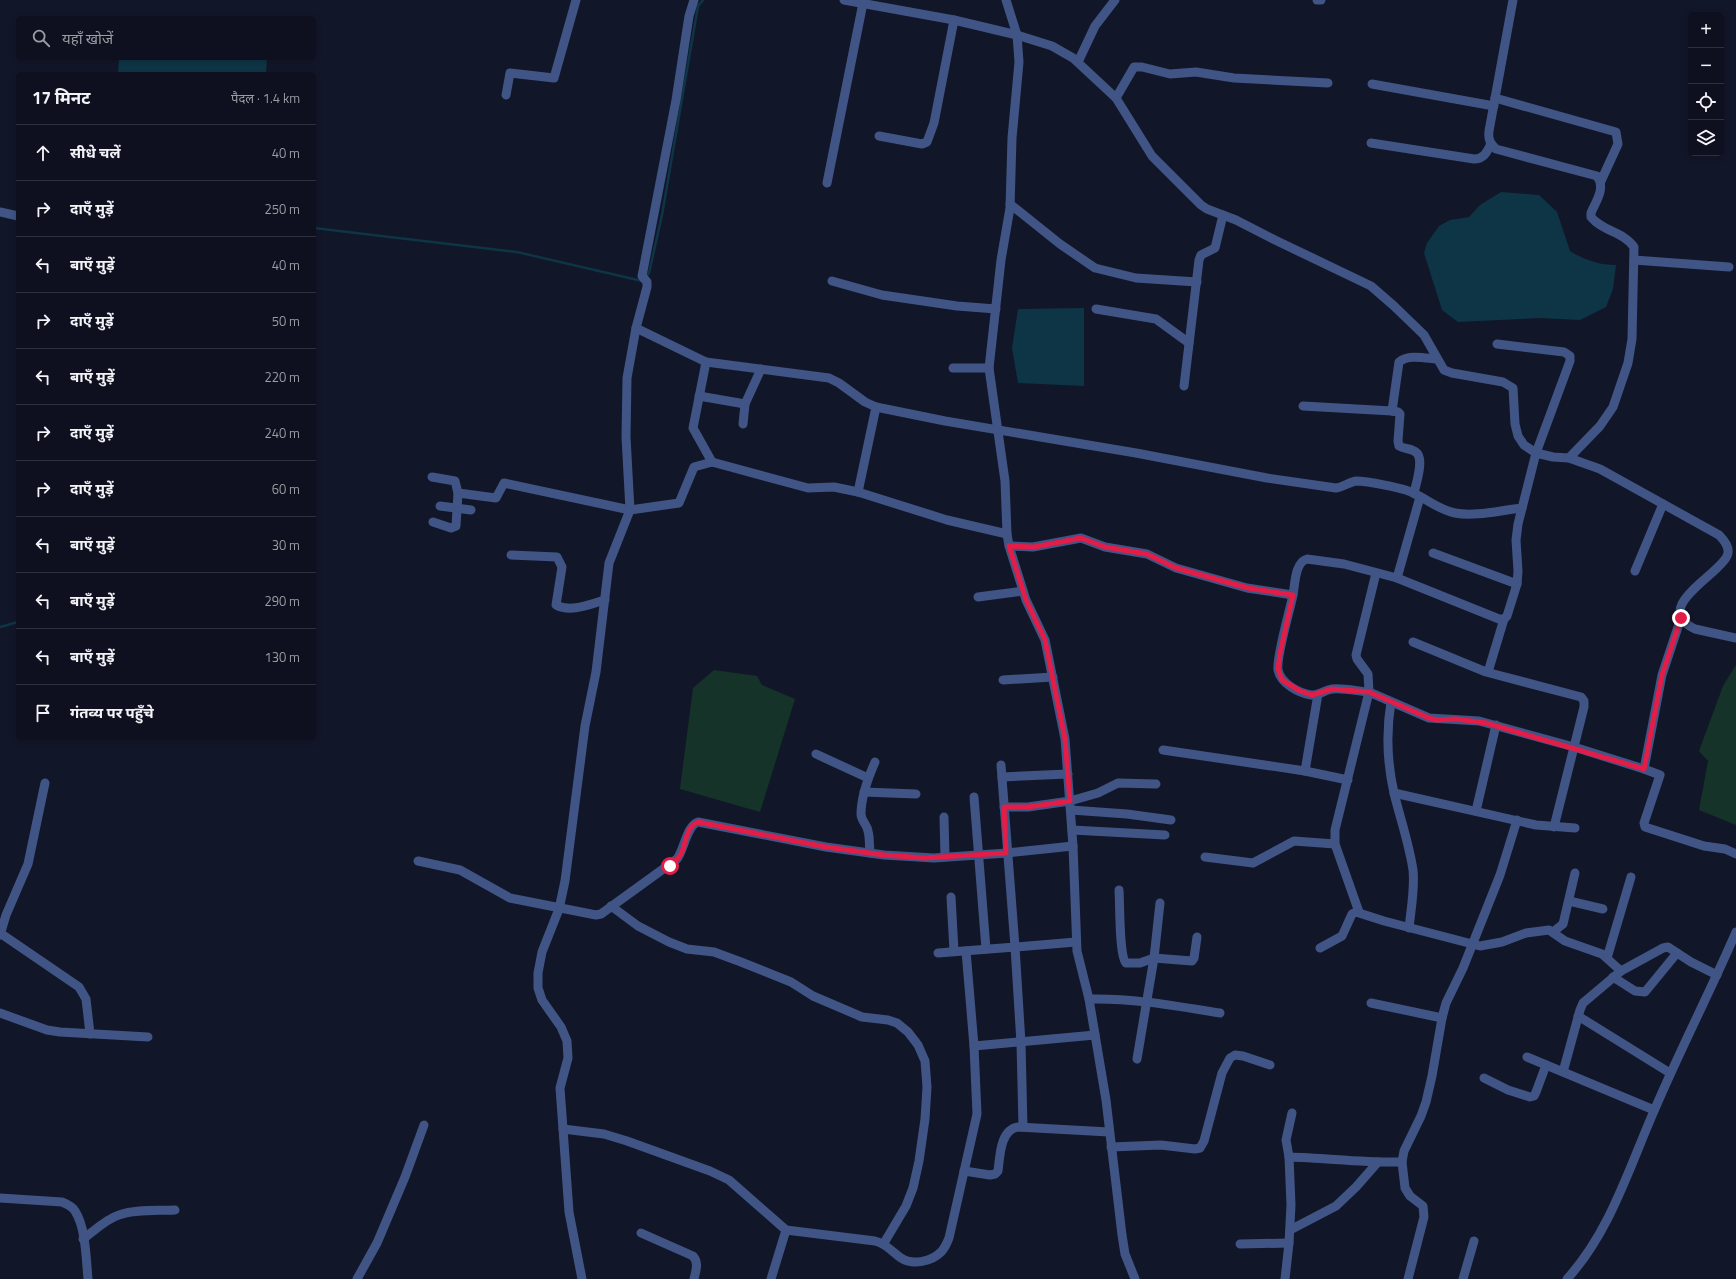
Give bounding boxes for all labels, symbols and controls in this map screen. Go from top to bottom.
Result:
map controls [1688,12,1724,156]
button: + [1688,12,1724,48]
search box [16,16,316,60]
icon: search [30,27,52,49]
text: यहाँ खोजें [62,27,113,50]
button: − [1688,48,1724,84]
button: locate [1688,84,1724,120]
text: 17 मिनट [32,85,90,111]
text: पैदल · 1.4 km [231,88,300,108]
button: layers [1688,120,1724,156]
text: सीधे चलें [70,141,121,164]
icon: ahead [32,142,54,164]
text: 40 m [272,143,300,163]
text: दाएँ मुड़ें [70,197,114,220]
icon: right [32,198,54,220]
text: 250 m [264,199,300,219]
text: बाएँ मुड़ें [70,253,114,276]
icon: left [32,254,54,276]
text: 40 m [272,255,300,275]
text: दाएँ मुड़ें [70,309,114,332]
icon: right [32,310,54,332]
text: 50 m [272,311,300,331]
text: बाएँ मुड़ें [70,365,114,388]
icon: left [32,366,54,388]
text: 220 m [264,367,300,387]
text: दाएँ मुड़ें [70,421,114,444]
icon: right [32,422,54,444]
text: 240 m [264,423,300,443]
text: दाएँ मुड़ें [70,477,114,500]
icon: right [32,478,54,500]
text: 60 m [272,479,300,499]
text: बाएँ मुड़ें [70,533,114,556]
icon: left [32,534,54,556]
text: 30 m [272,535,300,555]
text: बाएँ मुड़ें [70,589,114,612]
icon: left [32,590,54,612]
text: 290 m [264,591,300,611]
route end [1672,609,1690,627]
text: बाएँ मुड़ें [70,645,114,668]
icon: left [32,646,54,668]
text: 130 m [264,647,300,667]
text: गंतव्य पर पहुँचे [70,701,154,724]
icon: arrive [32,702,54,724]
route start [661,857,679,875]

